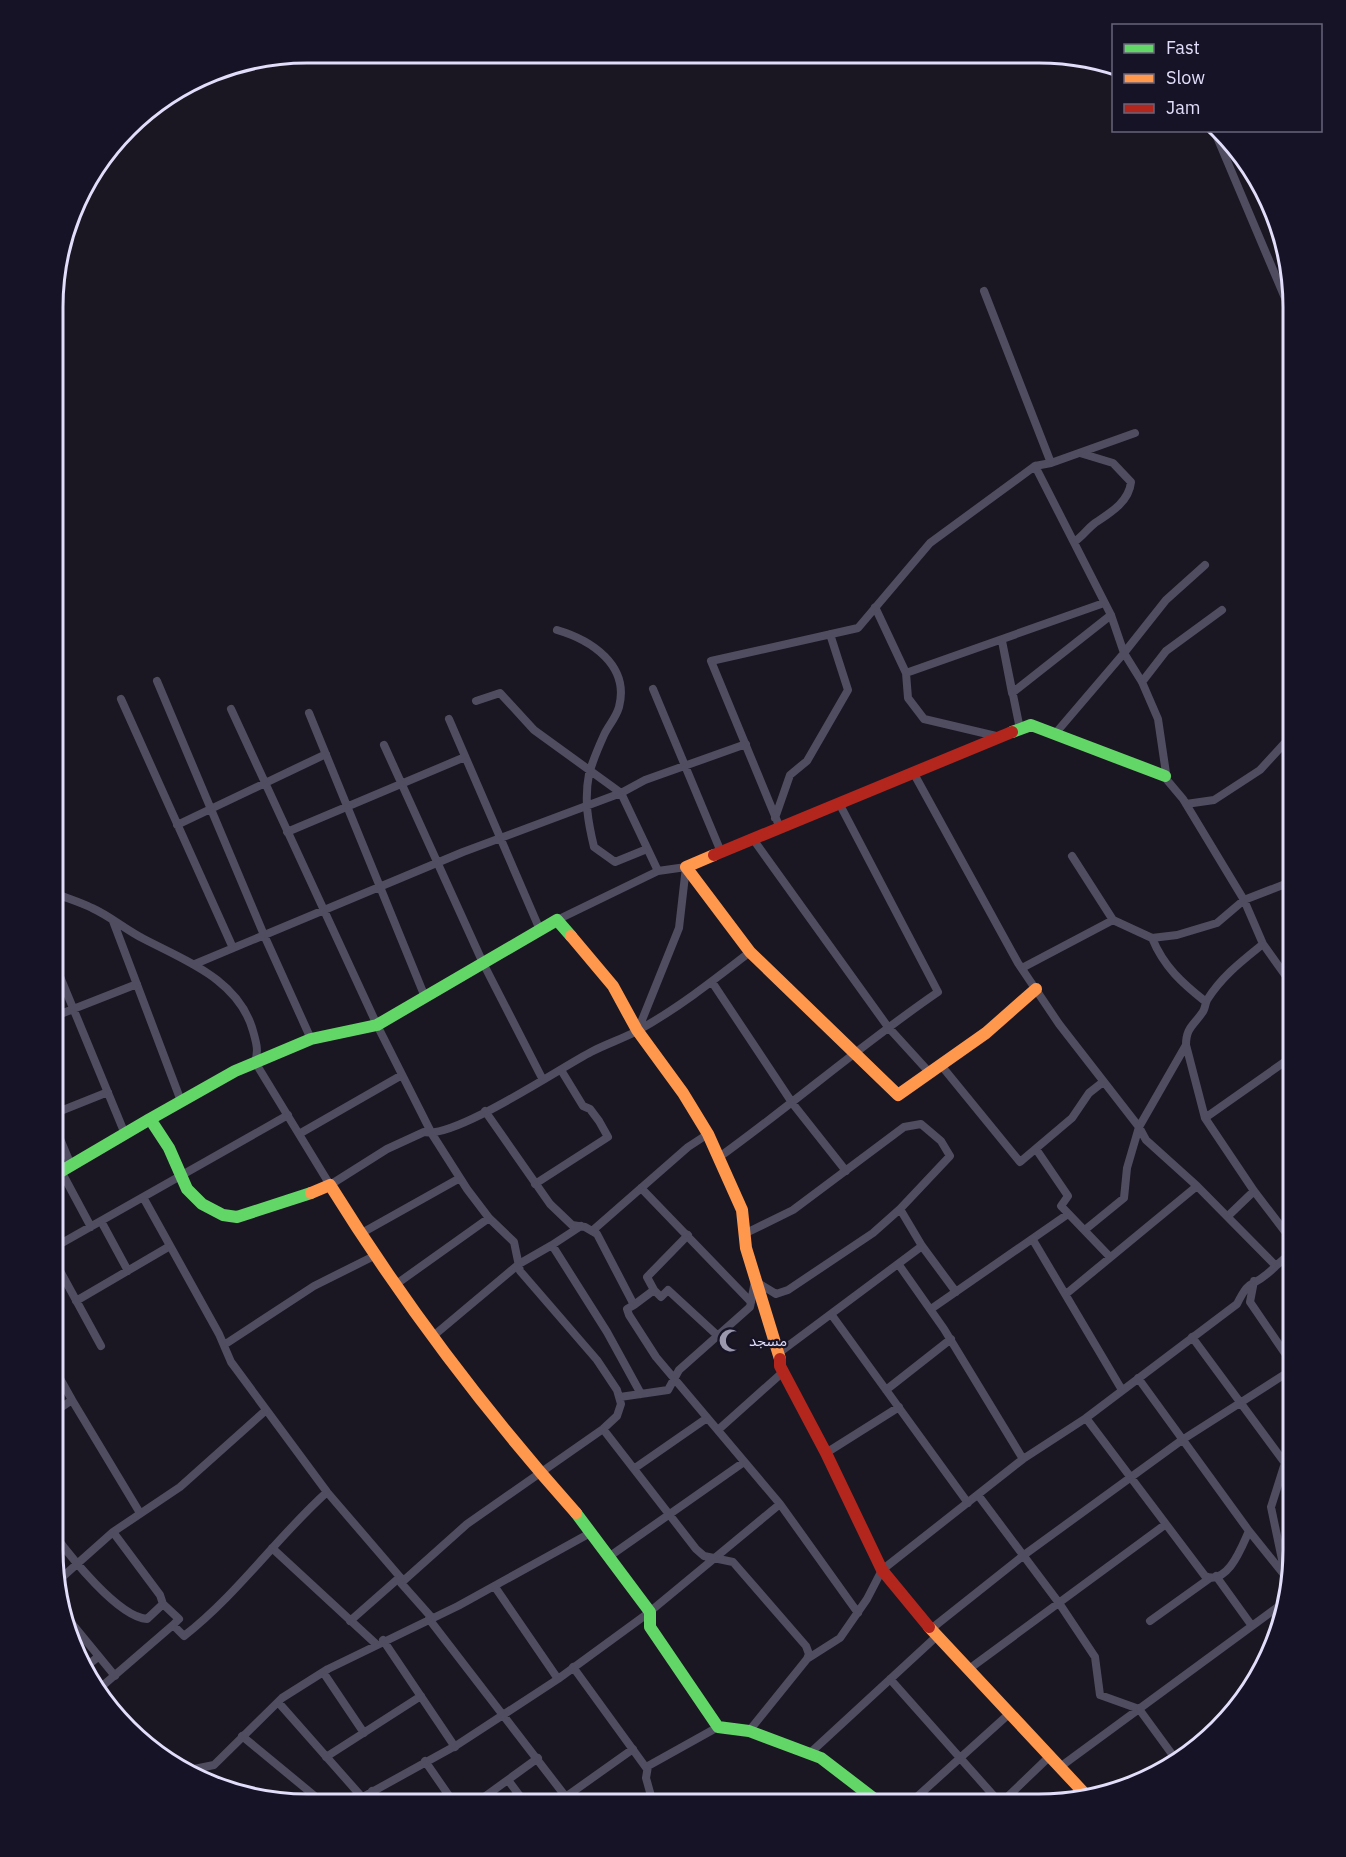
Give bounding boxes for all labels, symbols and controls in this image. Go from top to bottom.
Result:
legend [1112,24,1322,132]
text: Fast [1166,36,1200,59]
text: Slow [1166,66,1205,89]
text: Jam [1166,96,1201,119]
mosque icon: مسجد [718,1328,744,1354]
place label: مسجد [749,1331,787,1350]

